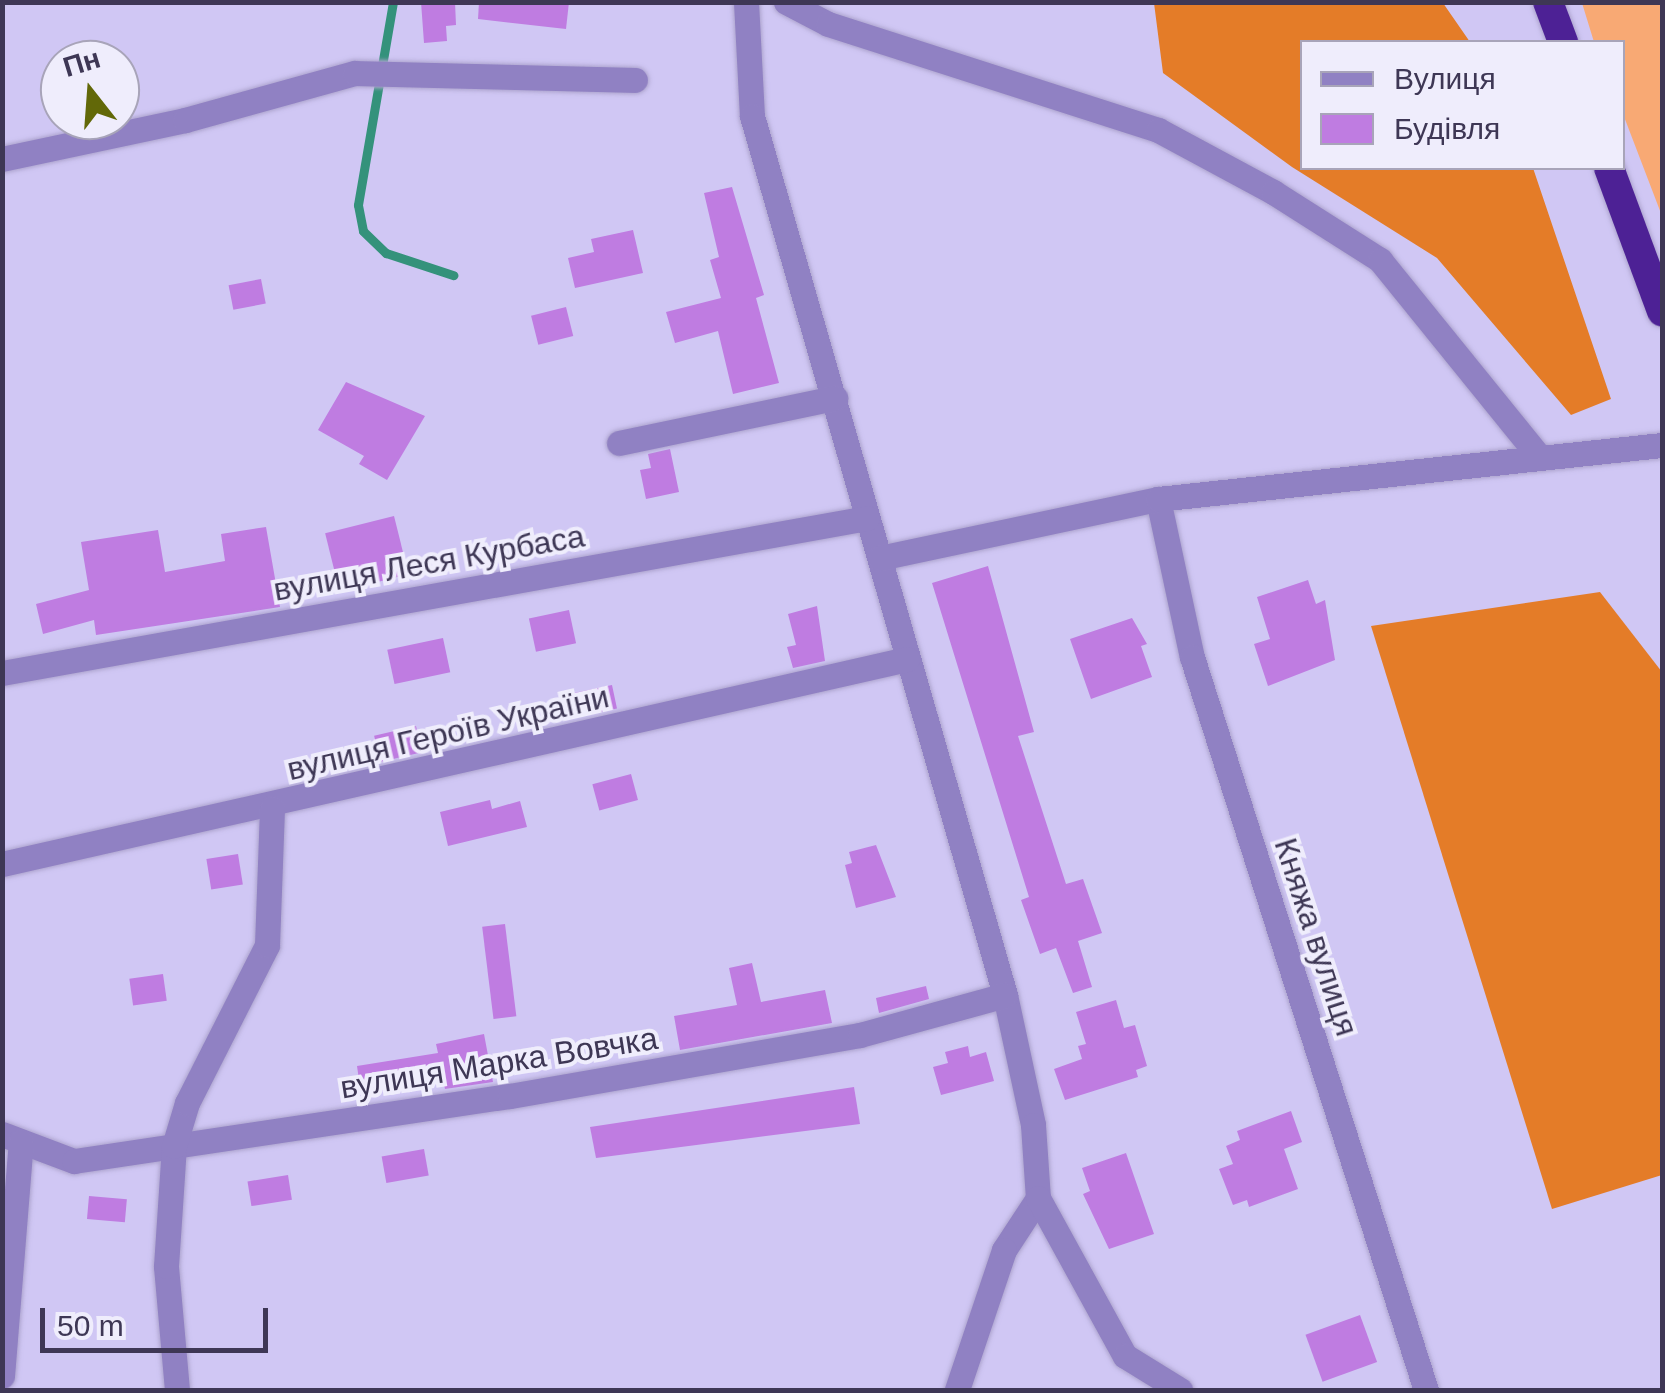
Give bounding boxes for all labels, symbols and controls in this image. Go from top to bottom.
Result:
north arrow [40,40,140,140]
legend [1300,40,1625,170]
text: Пн [59,43,104,83]
text: Вулиця [1394,62,1496,95]
text: Будівля [1394,112,1500,145]
street label: вулиця Леся Курбаса [271,517,587,609]
street label: вулиця Героїв України [283,677,613,789]
street label: Княжа вулиця [1266,833,1366,1041]
street label: вулиця Марка Вовчка [338,1019,660,1107]
scale bar [45,1288,272,1350]
text: 50 m [57,1309,124,1342]

